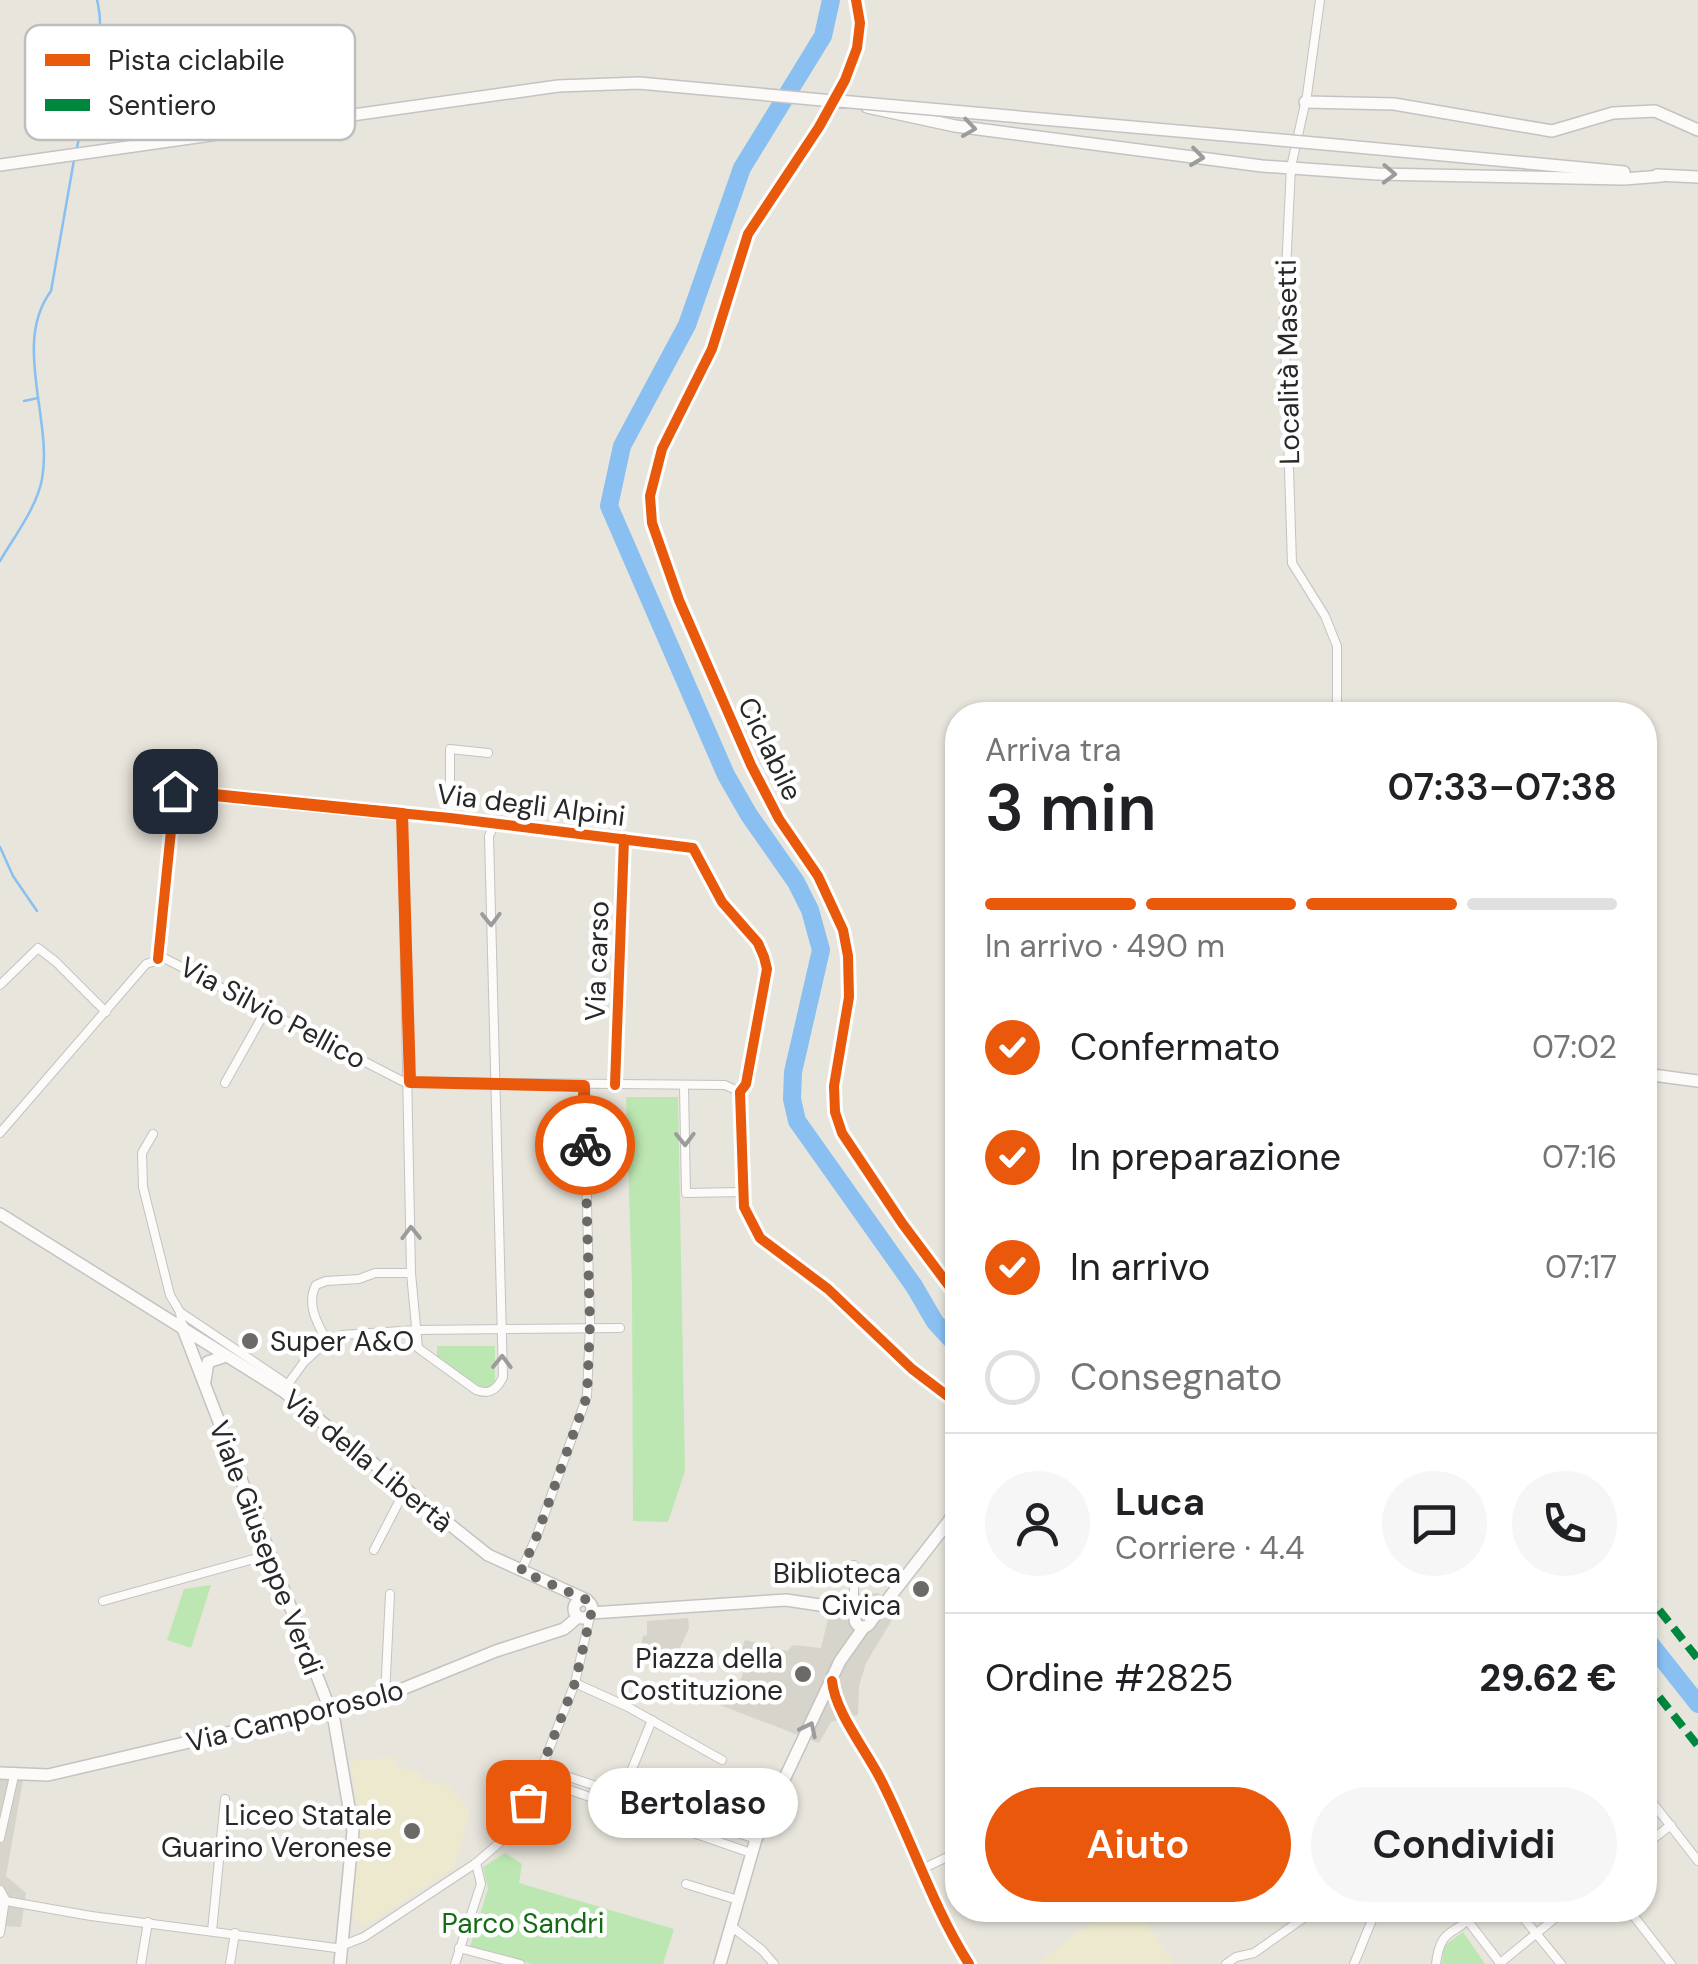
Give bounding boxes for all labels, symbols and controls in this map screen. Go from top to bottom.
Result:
legend [25,25,355,140]
text: Pista ciclabile [108,42,285,79]
text: Sentiero [108,87,216,124]
one-way arrow [961,117,977,138]
one-way arrow [1190,146,1206,167]
one-way arrow [1381,163,1397,184]
street label: Località Masetti [1268,259,1308,465]
street label: Ciclabile [729,691,811,807]
text: Arriva tra [985,729,1121,771]
pin [133,749,218,834]
text: 07:33–07:38 [1387,762,1617,812]
icon: home [148,764,203,819]
text: 3 min [985,766,1156,850]
street label: Via degli Alpini [435,775,627,835]
street label: Via carso [576,900,618,1022]
one-way arrow [480,912,502,928]
text: In arrivo · 490 m [985,925,1225,967]
street label: Via Silvio Pellico [173,948,373,1078]
icon: check [985,1020,1040,1075]
text: Confermato [1070,1022,1280,1072]
text: 07:02 [1532,1026,1617,1068]
courier [535,1095,635,1195]
icon: bike [558,1118,613,1173]
icon: check [985,1130,1040,1185]
one-way arrow [674,1132,696,1148]
text: In preparazione [1070,1132,1341,1182]
text: 07:16 [1542,1136,1617,1178]
one-way arrow [400,1224,422,1240]
icon: check [985,1240,1040,1295]
text: In arrivo [1070,1242,1210,1292]
text: 07:17 [1545,1246,1617,1288]
place label: Super A&O [270,1323,414,1360]
marker: Super A&O [239,1330,261,1352]
text: Consegnato [1070,1352,1282,1402]
one-way arrow [491,1354,513,1370]
street label: Via della Libertà [275,1381,461,1541]
street label: Viale Giuseppe Verdi [200,1416,332,1680]
button: person [985,1471,1090,1576]
button: chat [1382,1471,1487,1576]
button: phone [1512,1471,1617,1576]
text: Luca [1115,1477,1205,1527]
text: Corriere · 4.4 [1115,1527,1304,1569]
place label: Biblioteca Civica [773,1555,901,1624]
marker: Biblioteca Civica [910,1578,932,1600]
place label: Piazza della Costituzione [620,1640,783,1709]
text: Ordine #2825 [985,1653,1234,1703]
text: 29.62 € [1479,1653,1617,1703]
marker: Piazza della Costituzione [792,1663,814,1685]
street label: Via Camporosolo [183,1671,407,1761]
one-way arrow [796,1721,816,1739]
pin [486,1760,571,1845]
callout: Bertolaso [588,1767,798,1837]
icon: bag [501,1775,556,1830]
text: Bertolaso [620,1782,766,1824]
button: Aiuto [985,1787,1291,1902]
button: Condividi [1311,1787,1617,1902]
place label: Liceo Statale Guarino Veronese [161,1797,392,1866]
marker: Liceo Statale Guarino Veronese [401,1820,423,1842]
park label: Parco Sandri [442,1905,604,1942]

